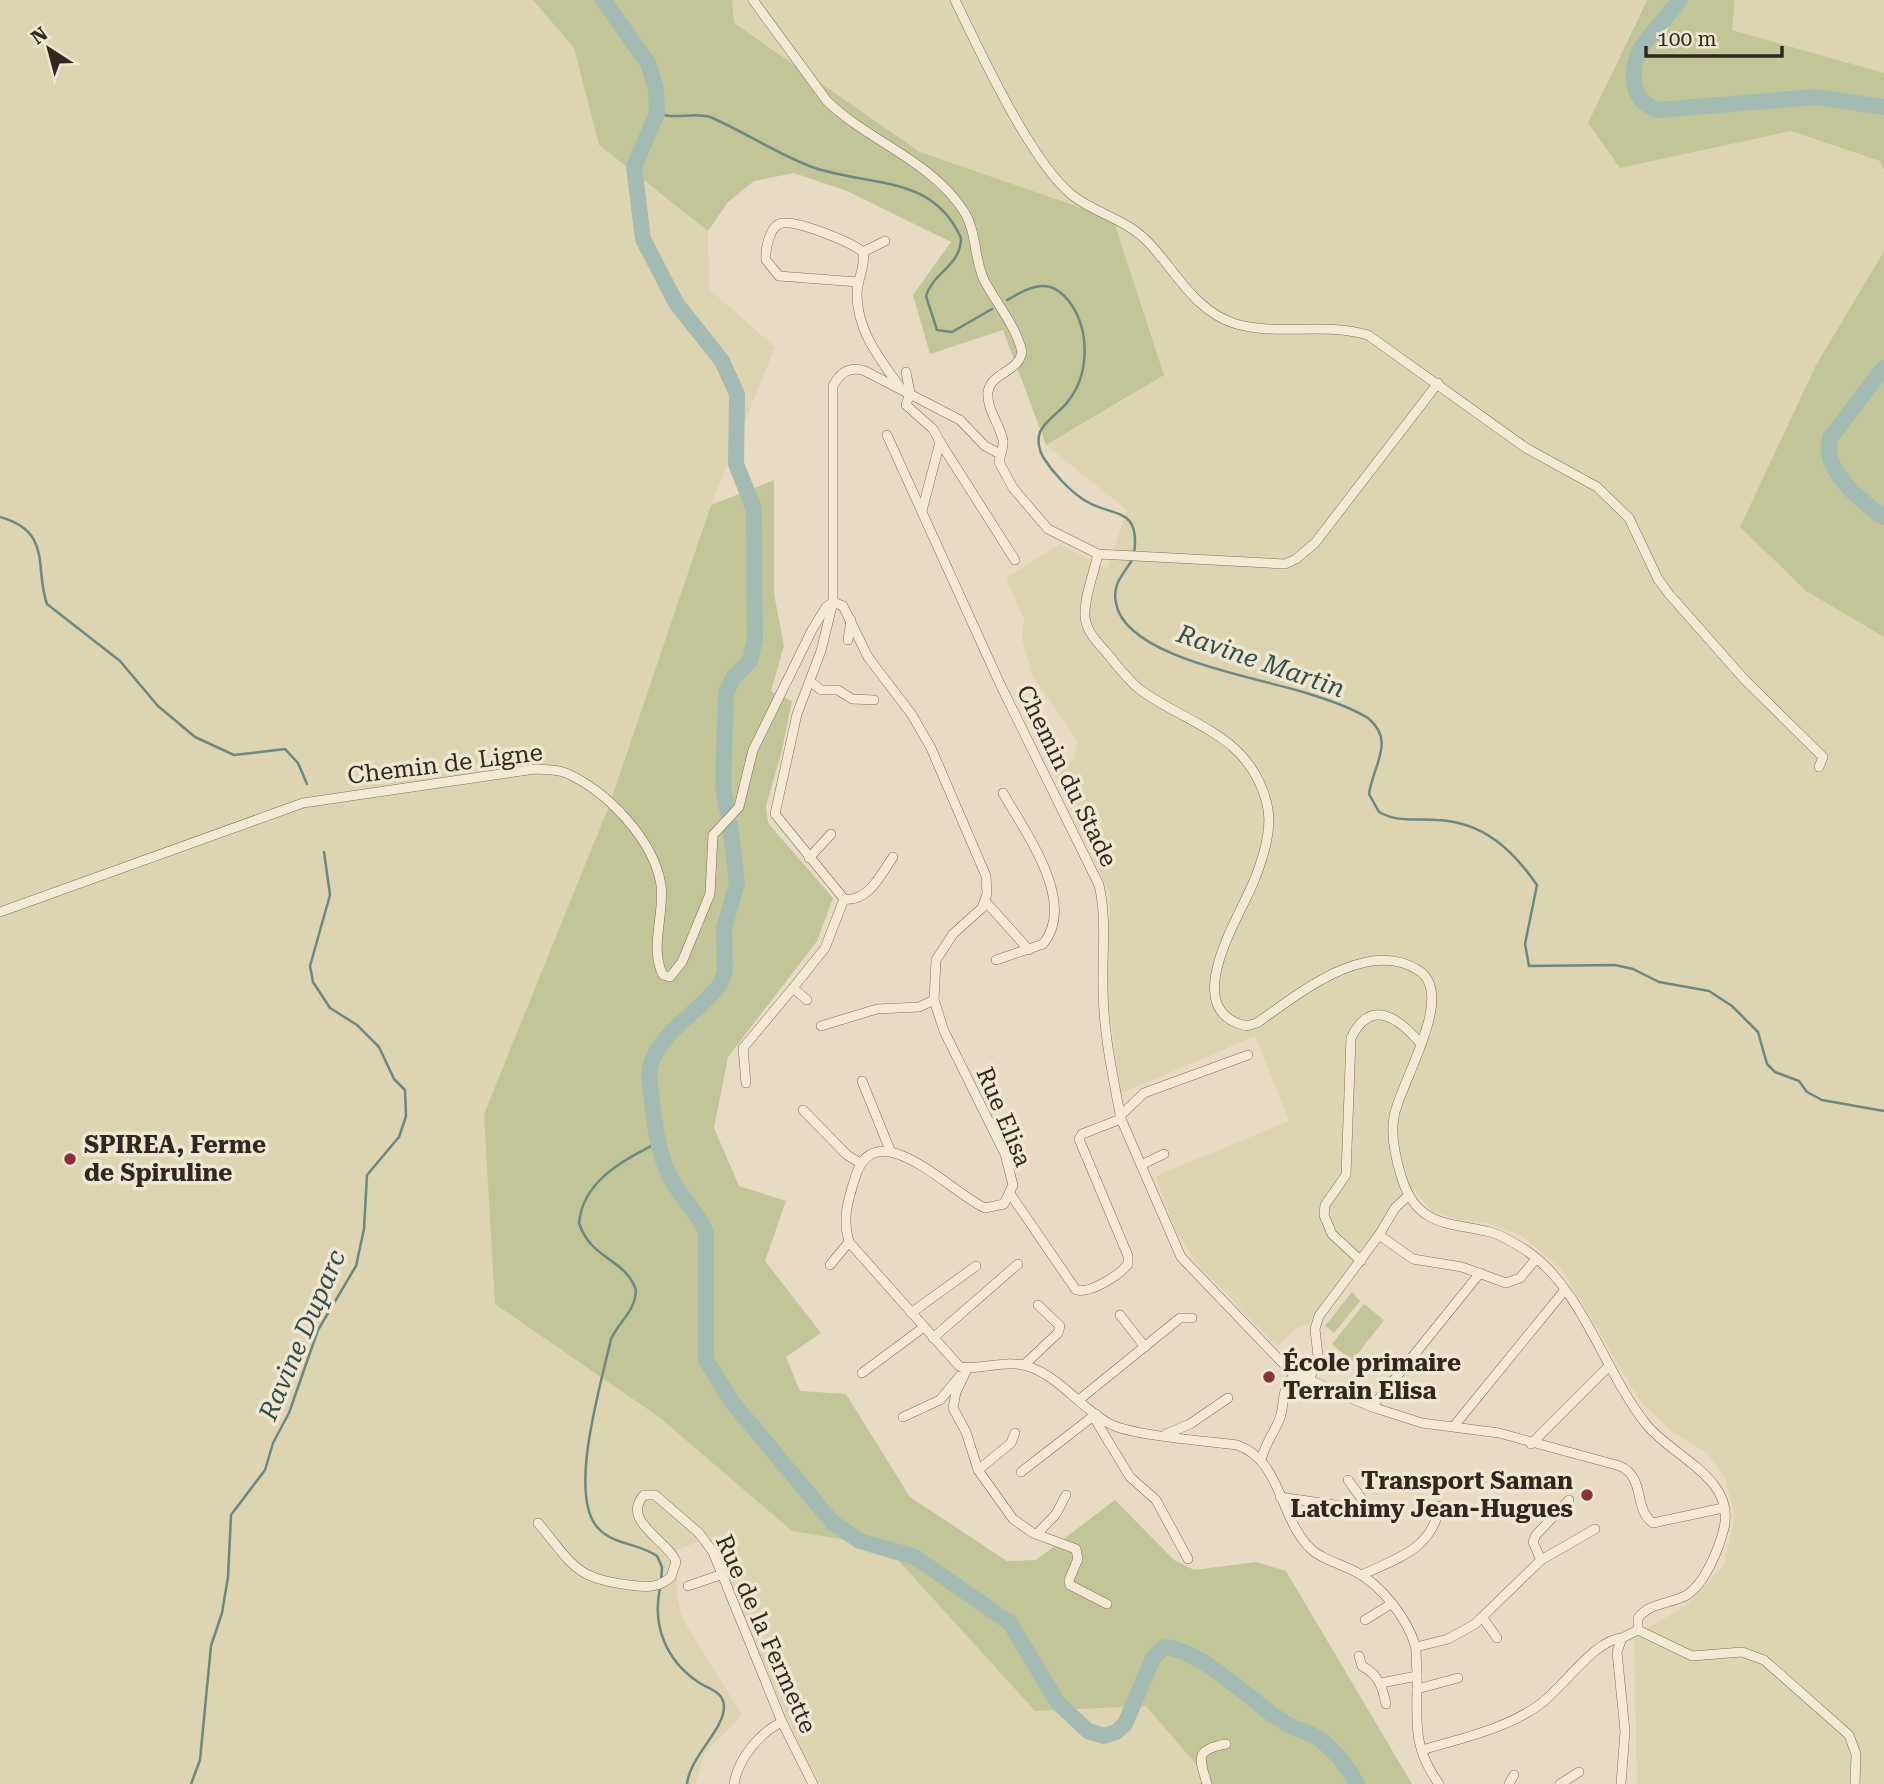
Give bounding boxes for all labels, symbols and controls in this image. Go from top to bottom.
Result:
north arrow [14,14,84,84]
scale bar [1646,14,1783,58]
text: N [27,22,52,49]
text: 100 m [1657,27,1717,51]
water label: Ravine Martin [1172,618,1349,704]
street label: Chemin du Stade [1011,681,1123,871]
street label: Chemin de Ligne [346,738,544,790]
street label: Rue Elisa [971,1063,1037,1171]
place label: SPIREA, Ferme de Spiruline [84,1131,266,1187]
marker: SPIREA, Ferme de Spiruline [62,1151,78,1167]
water label: Ravine Duparc [252,1245,352,1426]
place label: École primaire Terrain Elisa [1283,1347,1461,1405]
marker: École primaire Terrain Elisa [1261,1369,1277,1385]
place label: Transport Saman Latchimy Jean-Hugues [1291,1467,1573,1523]
marker: Transport Saman Latchimy Jean-Hugues [1579,1487,1595,1503]
street label: Rue de la Fermette [710,1531,822,1737]

